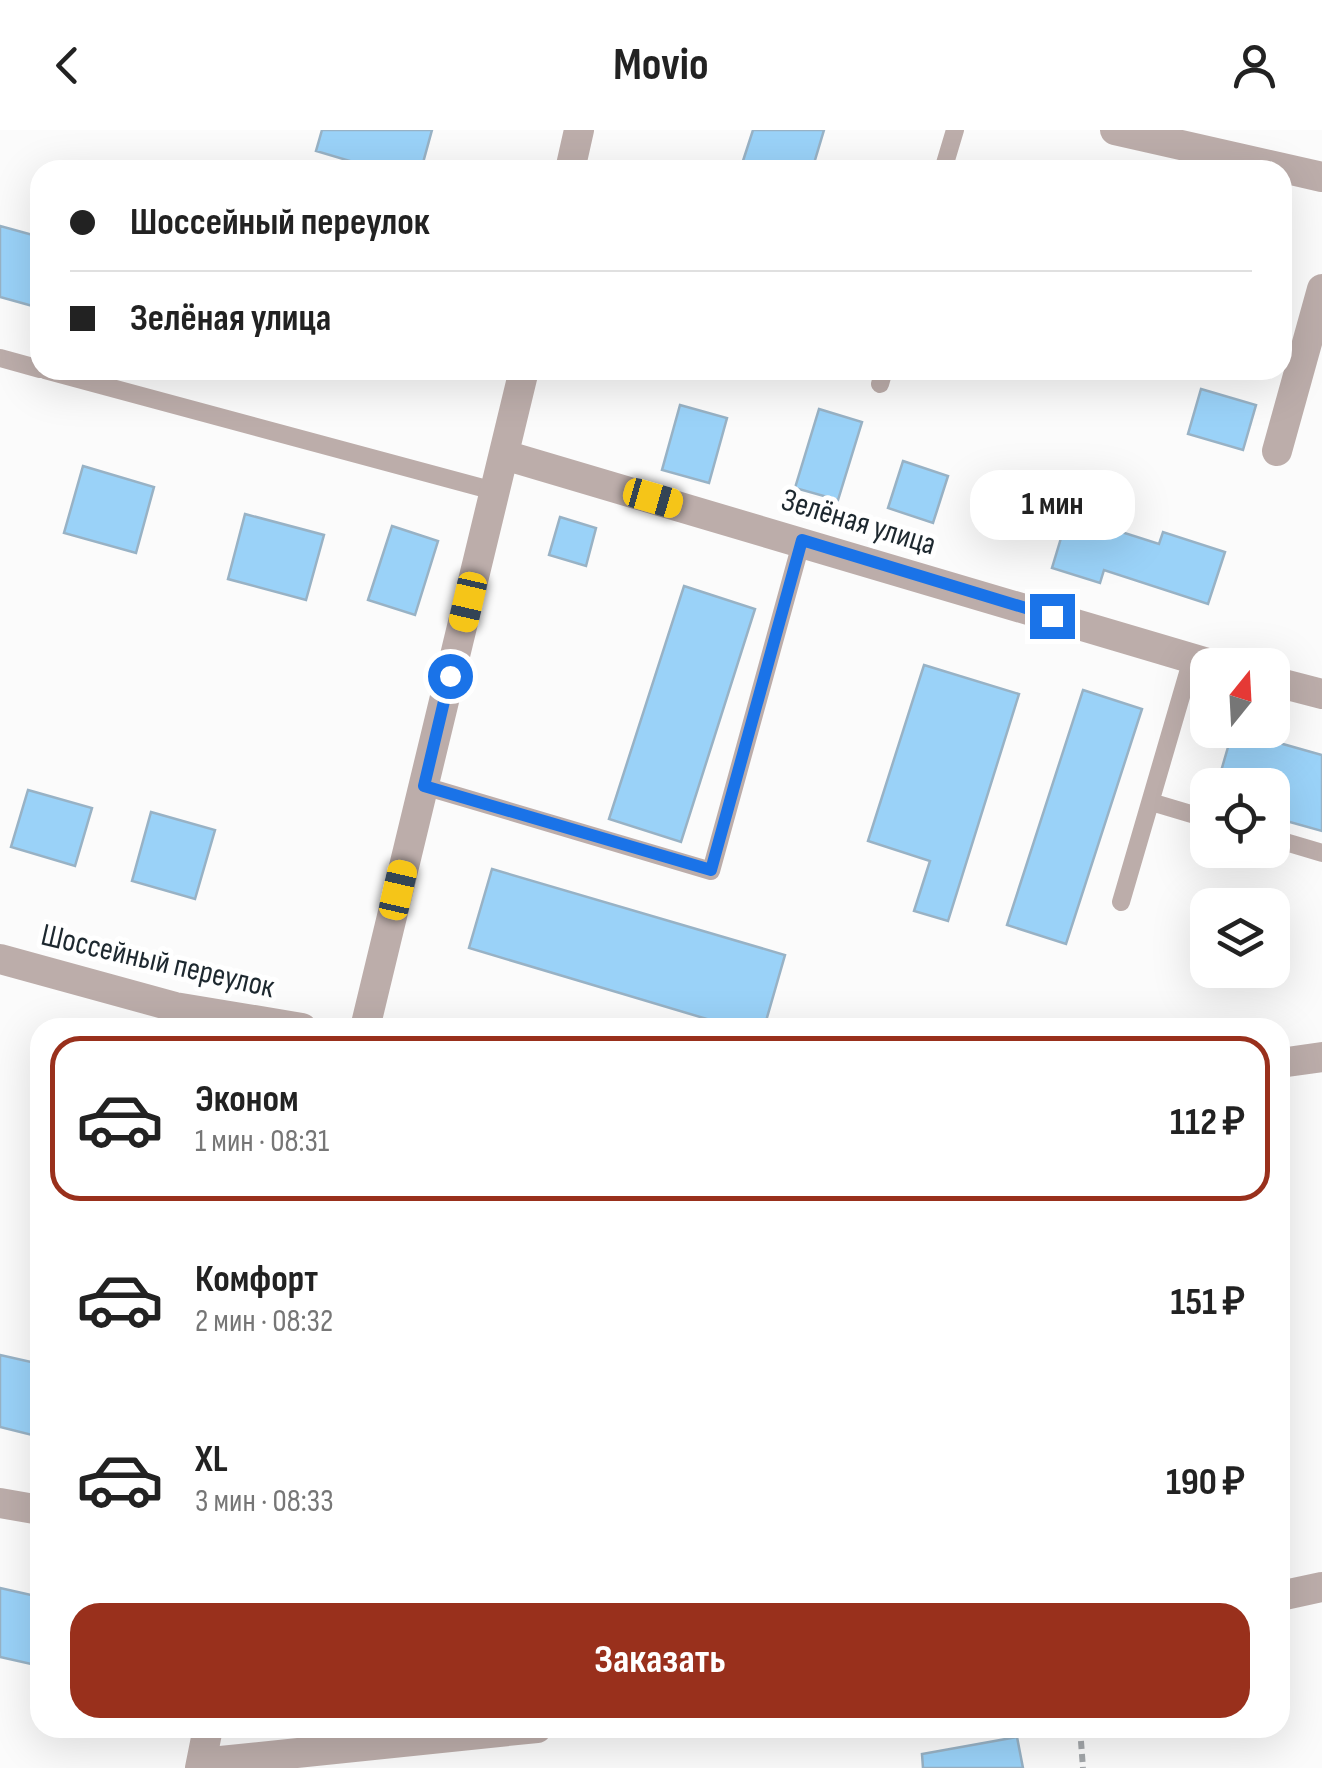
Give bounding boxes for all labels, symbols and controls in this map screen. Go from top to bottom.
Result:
icon: back [40,38,95,93]
text: Movio [613,38,709,93]
icon: person [1227,38,1282,93]
text: Шоссейный переулок [130,200,430,245]
text: Зелёная улица [130,296,331,341]
callout: 1 мин [970,471,1134,541]
car [620,475,686,521]
street label: Зелёная улица [777,480,941,564]
text: 1 мин [1021,485,1084,524]
car [447,569,489,635]
route end [1030,594,1075,639]
north arrow [1190,648,1290,748]
map controls [1190,648,1290,988]
route start [428,654,473,699]
button: locate [1190,768,1290,868]
car [377,857,419,923]
button: layers [1190,888,1290,988]
street label: Шоссейный переулок [37,916,279,1007]
icon: car [75,1074,165,1164]
text: Эконом [195,1077,299,1122]
text: 112 ₽ [1170,1100,1245,1145]
text: 1 мин · 08:31 [195,1122,329,1161]
icon: car [75,1254,165,1344]
text: Комфорт [195,1257,318,1302]
text: 151 ₽ [1170,1280,1245,1325]
text: 2 мин · 08:32 [195,1302,333,1341]
icon: car [75,1434,165,1524]
text: XL [195,1437,228,1482]
text: 190 ₽ [1166,1460,1245,1505]
text: 3 мин · 08:33 [195,1482,334,1521]
button: Заказать [70,1603,1250,1718]

